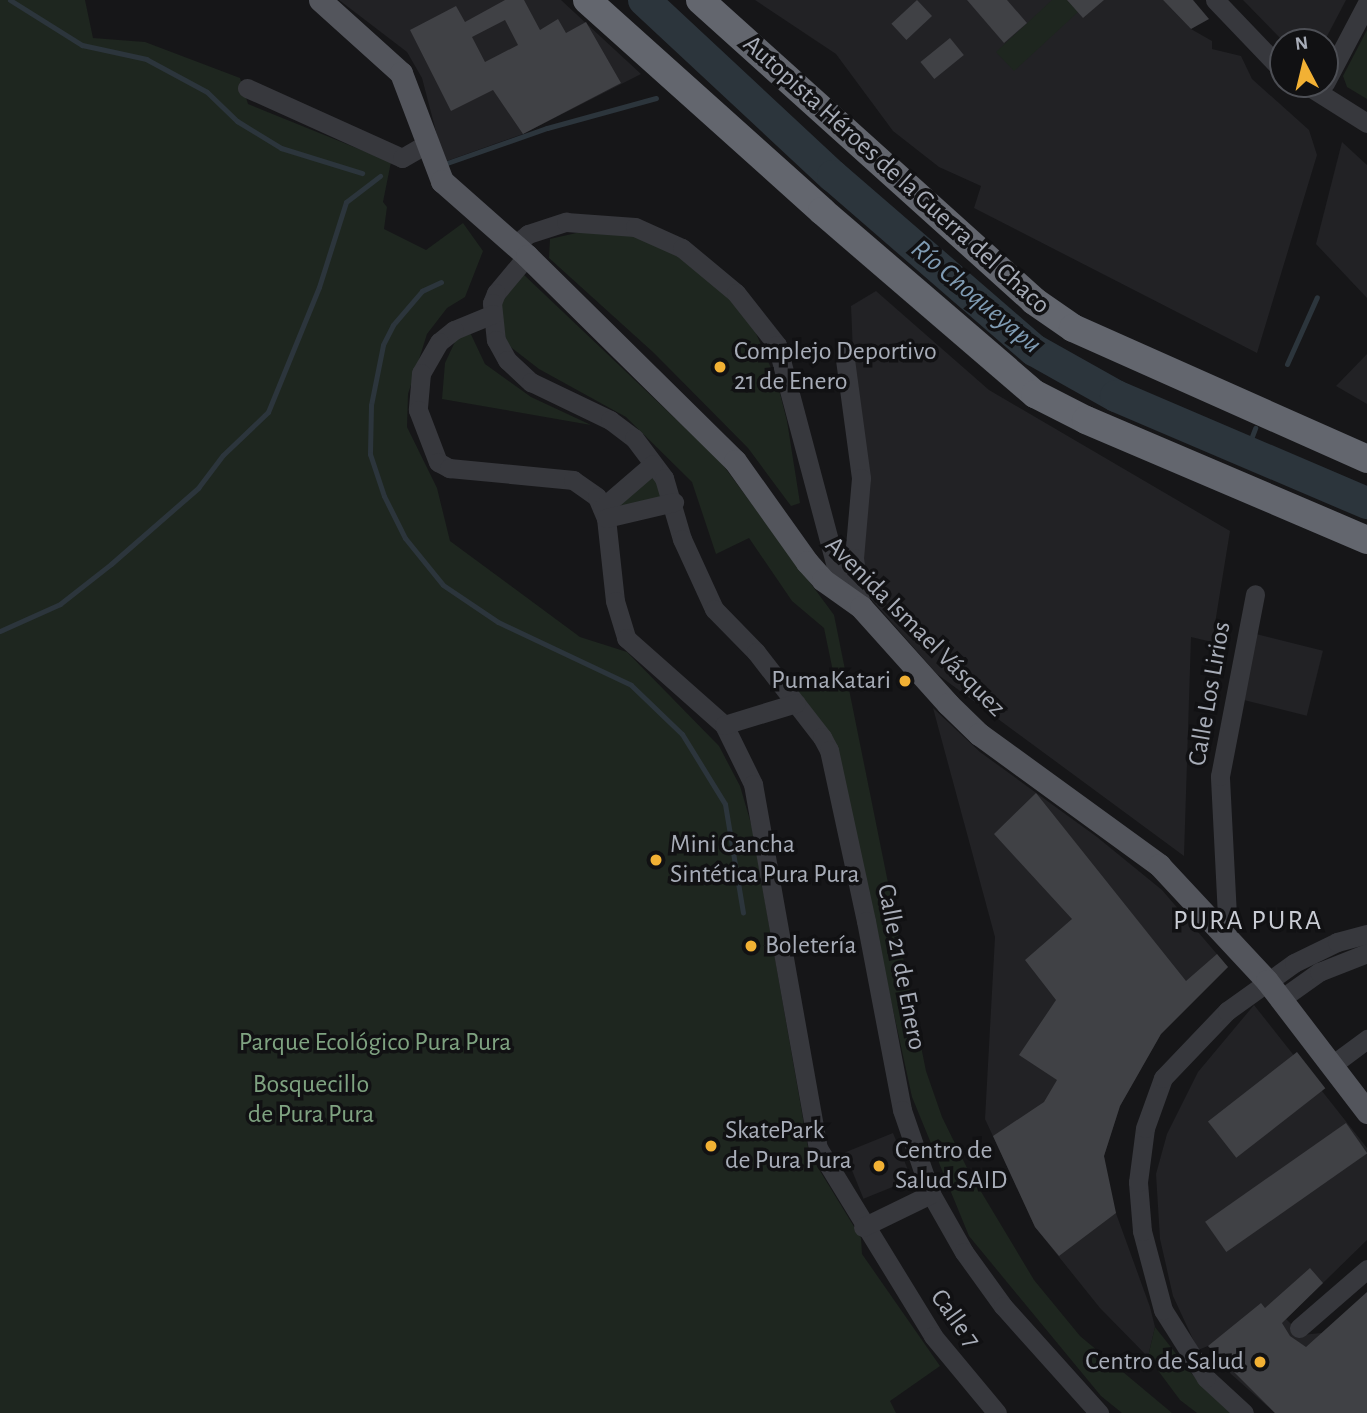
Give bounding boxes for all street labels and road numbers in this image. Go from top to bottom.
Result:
street label: Autopista Héroes de la Guerra del Chaco [736,29,1056,321]
street label: Avenida Ismael Vásquez [818,530,1012,724]
street label: Calle Los Lirios [1182,619,1238,769]
street label: Calle 21 de Enero [870,881,932,1053]
street label: Calle 7 [923,1283,987,1355]

